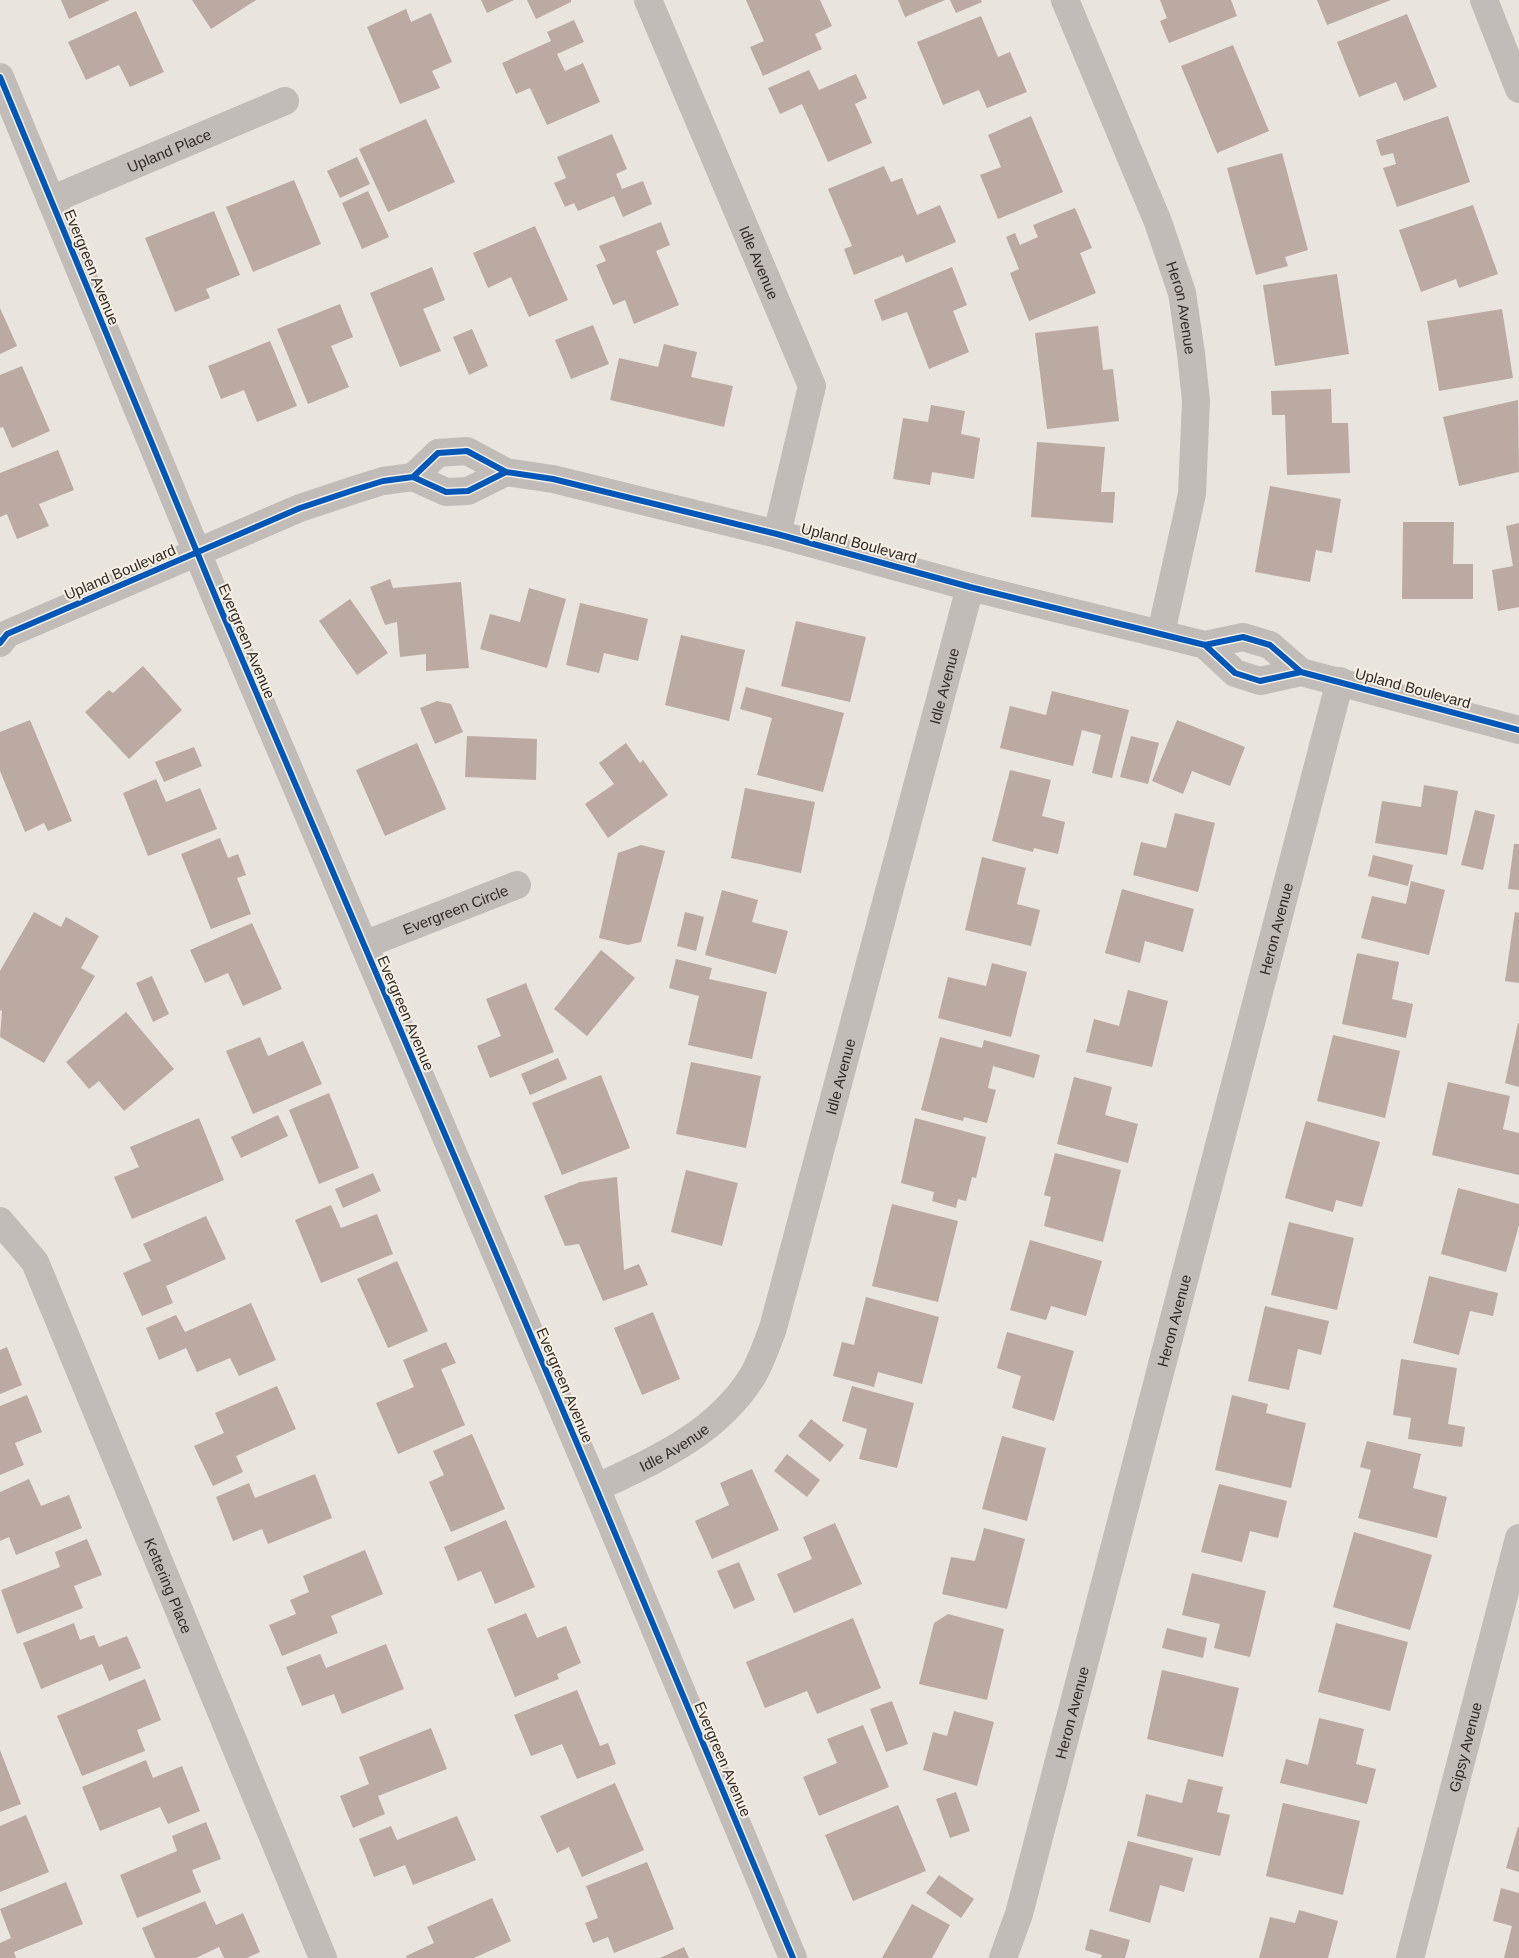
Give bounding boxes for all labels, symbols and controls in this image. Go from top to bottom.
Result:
street label: Upland Place [124,125,213,175]
street label: Evergreen Avenue [61,207,123,327]
street label: Idle Avenue [736,223,783,302]
street label: Heron Avenue [1163,259,1200,355]
street label: Upland Boulevard [799,519,919,567]
street label: Upland Boulevard [62,541,178,603]
street label: Evergreen Avenue [215,581,279,701]
street label: Idle Avenue [925,646,962,726]
street label: Upland Boulevard [1353,664,1473,712]
street label: Evergreen Circle [400,881,510,938]
street label: Heron Avenue [1255,881,1296,977]
street label: Evergreen Avenue [374,953,438,1073]
street label: Idle Avenue [822,1036,858,1116]
street label: Heron Avenue [1153,1273,1194,1369]
street label: Evergreen Avenue [533,1325,597,1445]
street label: Idle Avenue [636,1420,712,1475]
street label: Kettering Place [142,1535,196,1636]
street label: Heron Avenue [1051,1665,1092,1761]
street label: Evergreen Avenue [691,1699,755,1819]
street label: Gipsy Avenue [1445,1700,1485,1794]

